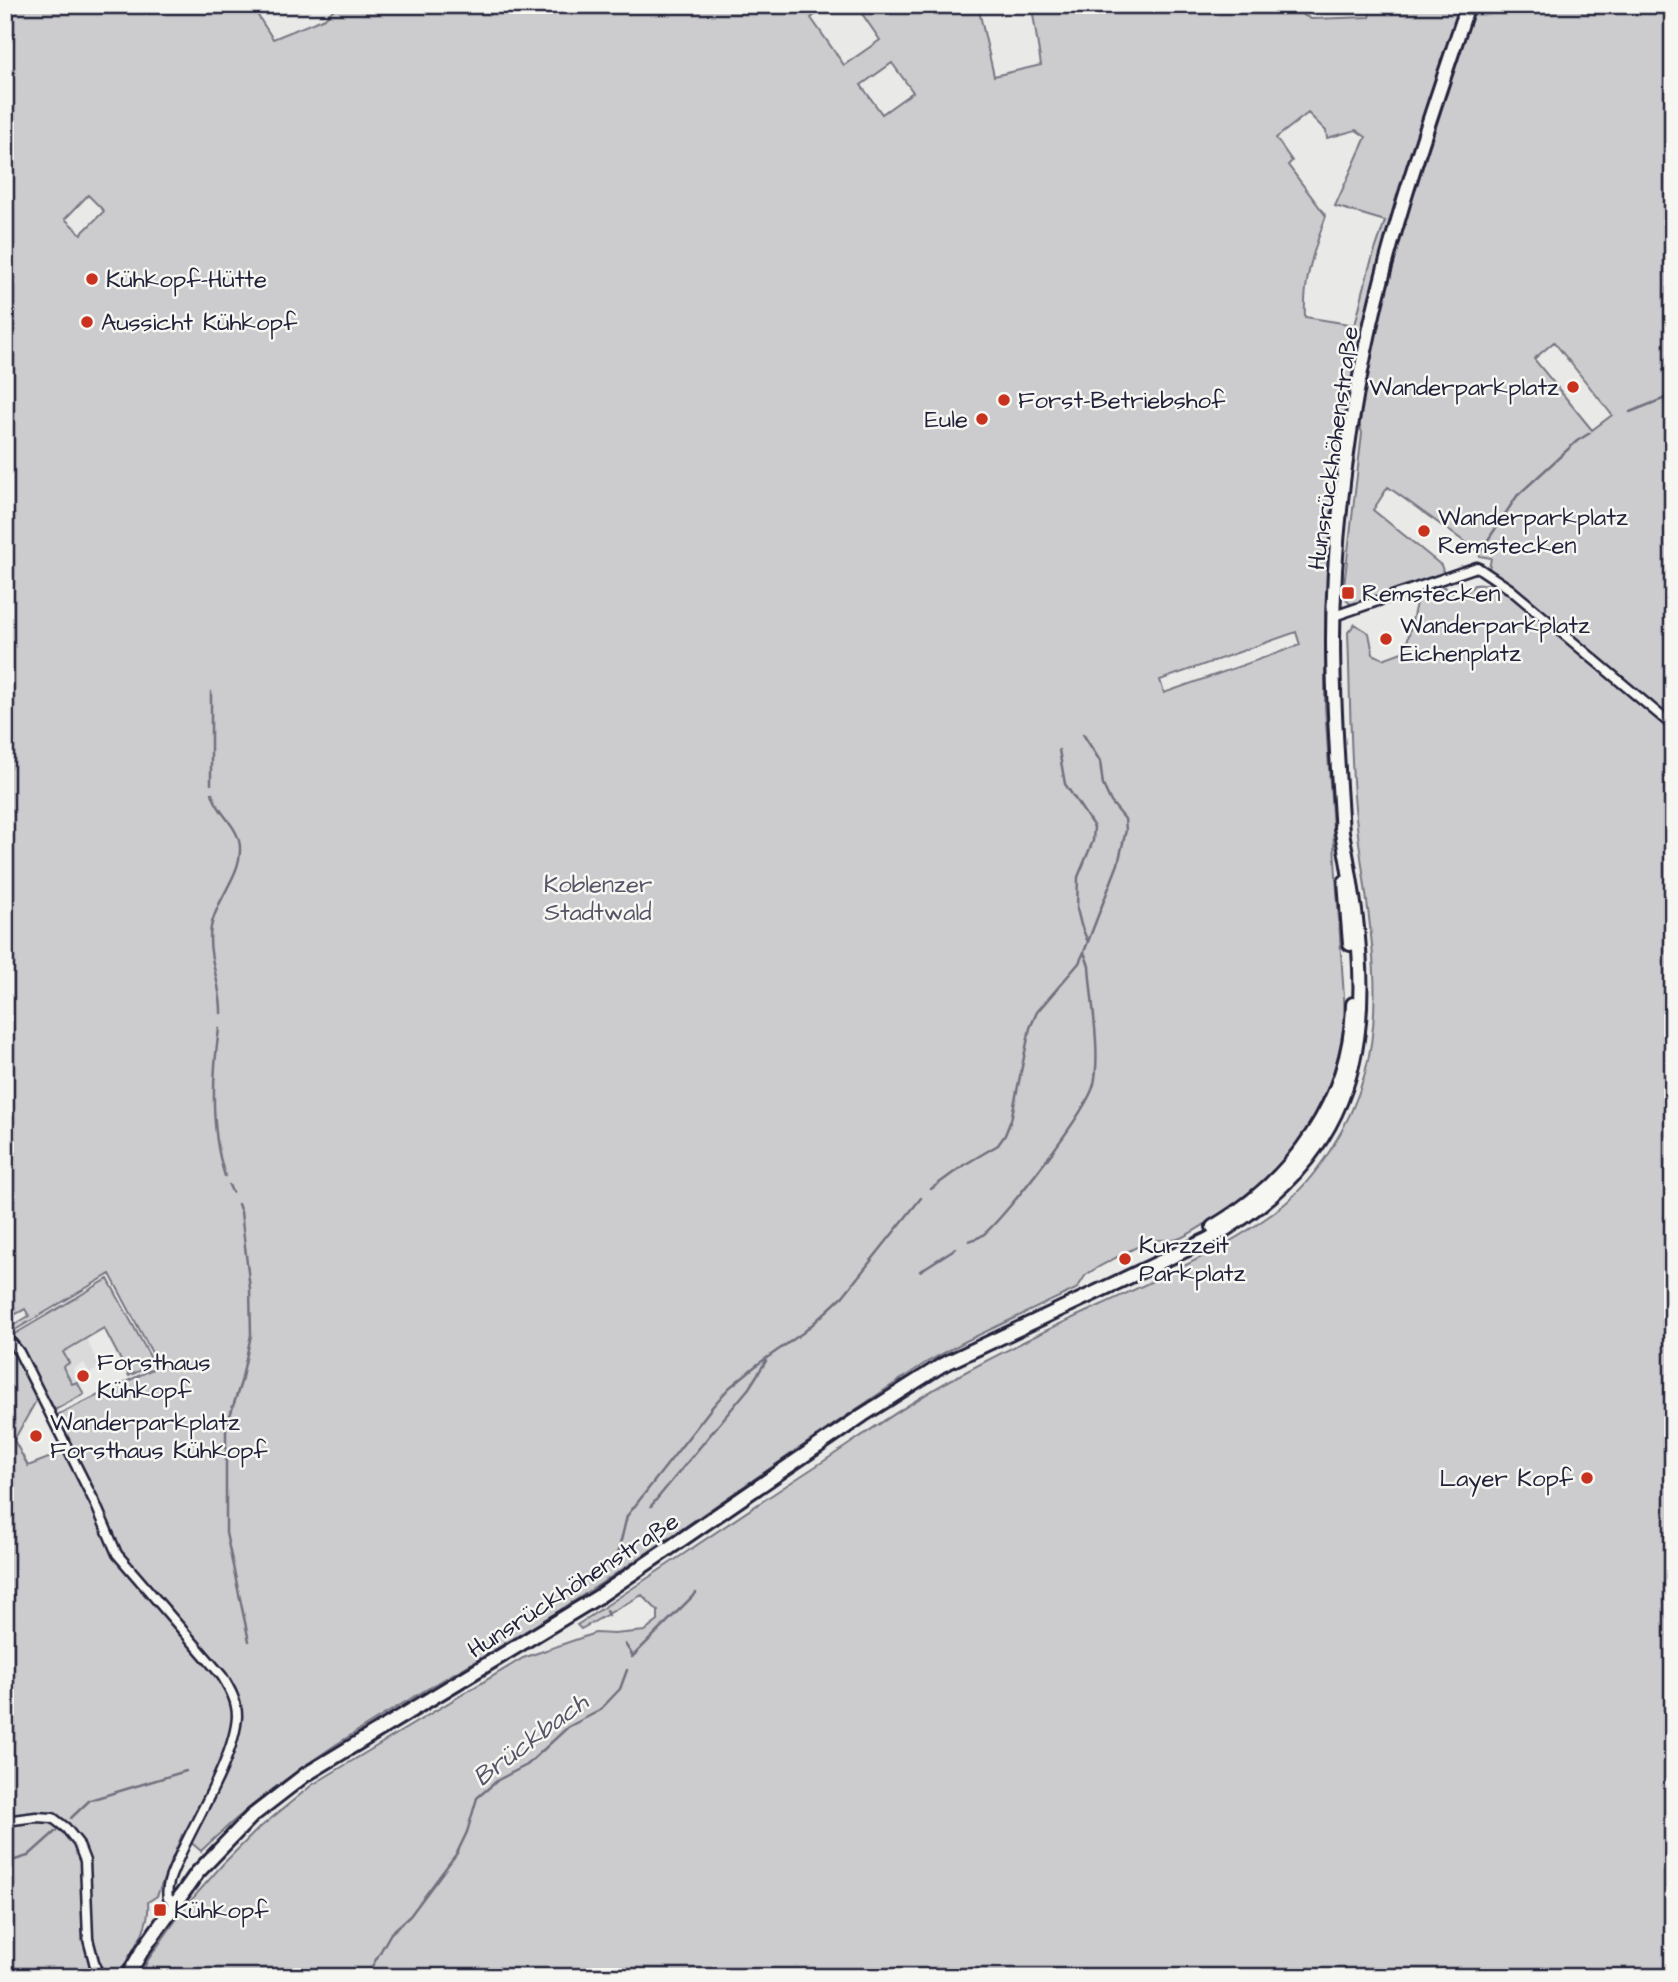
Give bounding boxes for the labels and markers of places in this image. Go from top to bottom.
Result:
place label: Kühkopf-Hütte [106,263,267,297]
marker: Kühkopf-Hütte [84,271,100,287]
place label: Aussicht Kühkopf [101,306,298,340]
marker: Aussicht Kühkopf [79,314,95,330]
place label: Wanderparkplatz [1369,371,1559,405]
marker: Wanderparkplatz [1565,379,1581,395]
place label: Forst-Betriebshof [1018,384,1226,418]
marker: Forst-Betriebshof [996,392,1012,408]
place label: Eule [925,403,968,437]
marker: Eule [974,411,990,427]
place label: Wanderparkplatz Remstecken [1438,501,1628,563]
marker: Wanderparkplatz Remstecken [1416,523,1432,539]
place label: Remstecken [1362,577,1500,611]
marker: Remstecken [1340,585,1356,601]
place label: Wanderparkplatz Eichenplatz [1400,609,1590,671]
marker: Wanderparkplatz Eichenplatz [1378,631,1394,647]
place label: Kurzzeit Parkplatz [1139,1229,1246,1291]
marker: Kurzzeit Parkplatz [1117,1251,1133,1267]
place label: Forsthaus Kühkopf [97,1346,210,1408]
marker: Forsthaus Kühkopf [75,1368,91,1384]
place label: Wanderparkplatz Forsthaus Kühkopf [50,1406,268,1468]
marker: Wanderparkplatz Forsthaus Kühkopf [28,1428,44,1444]
place label: Layer Kopf [1440,1462,1574,1497]
marker: Layer Kopf [1579,1470,1595,1486]
place label: Kühkopf [174,1894,269,1928]
marker: Kühkopf [152,1902,168,1918]

